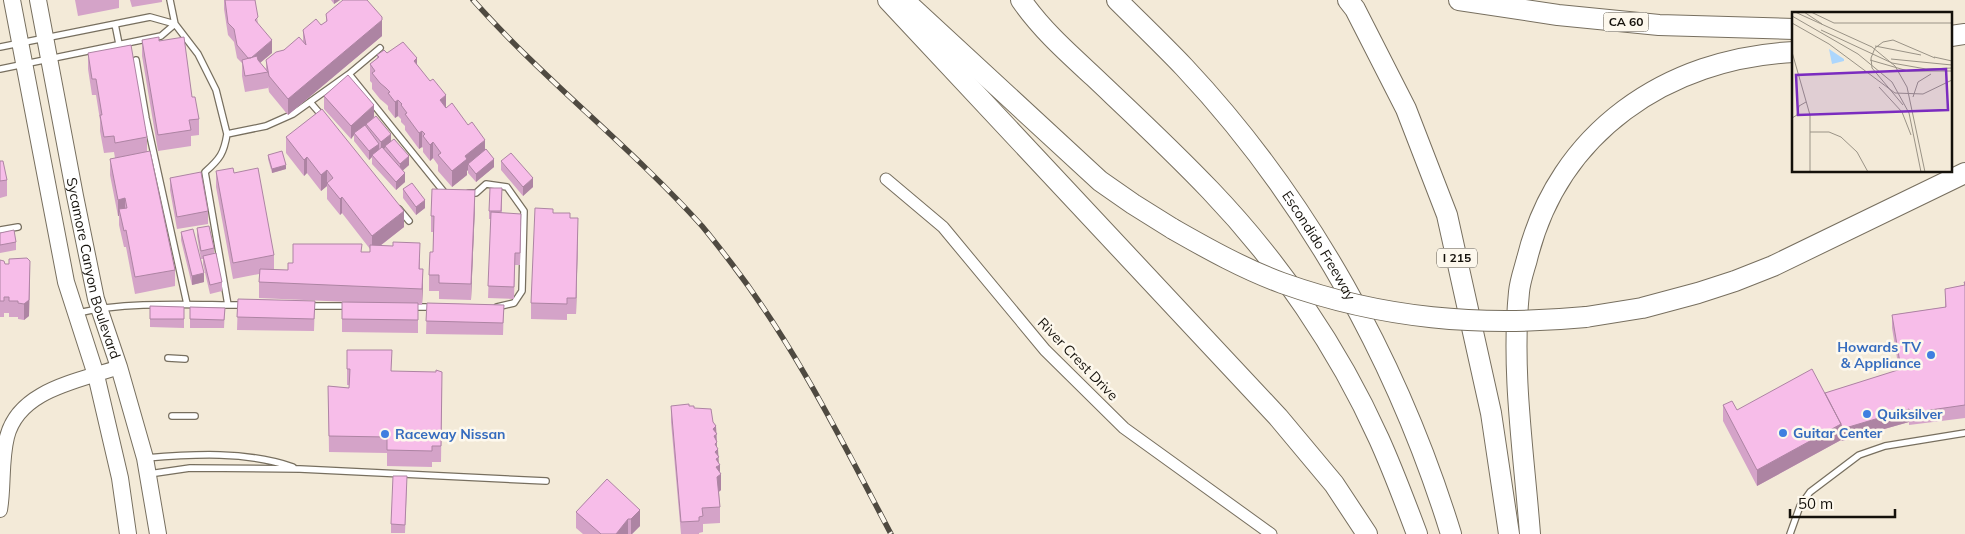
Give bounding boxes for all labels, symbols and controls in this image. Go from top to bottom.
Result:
inset map [1792,12,1952,172]
road number: CA 60 [1604,13,1648,32]
street label: Sycamore Canyon Boulevard [63,176,125,361]
street label: Escondido Freeway [1278,187,1360,304]
road number: I 215 [1437,248,1477,268]
street label: River Crest Drive [1034,314,1122,404]
place label: Howards TV & Appliance [1837,338,1922,372]
marker: Howards TV & Appliance [1925,349,1937,361]
place label: Quiksilver [1877,405,1943,423]
marker: Quiksilver [1861,408,1873,420]
place label: Guitar Center [1793,424,1883,442]
place label: Raceway Nissan [395,425,506,443]
marker: Guitar Center [1777,427,1789,439]
marker: Raceway Nissan [379,428,391,440]
scale bar [1790,486,1895,518]
text: 50 m [1798,494,1833,513]

